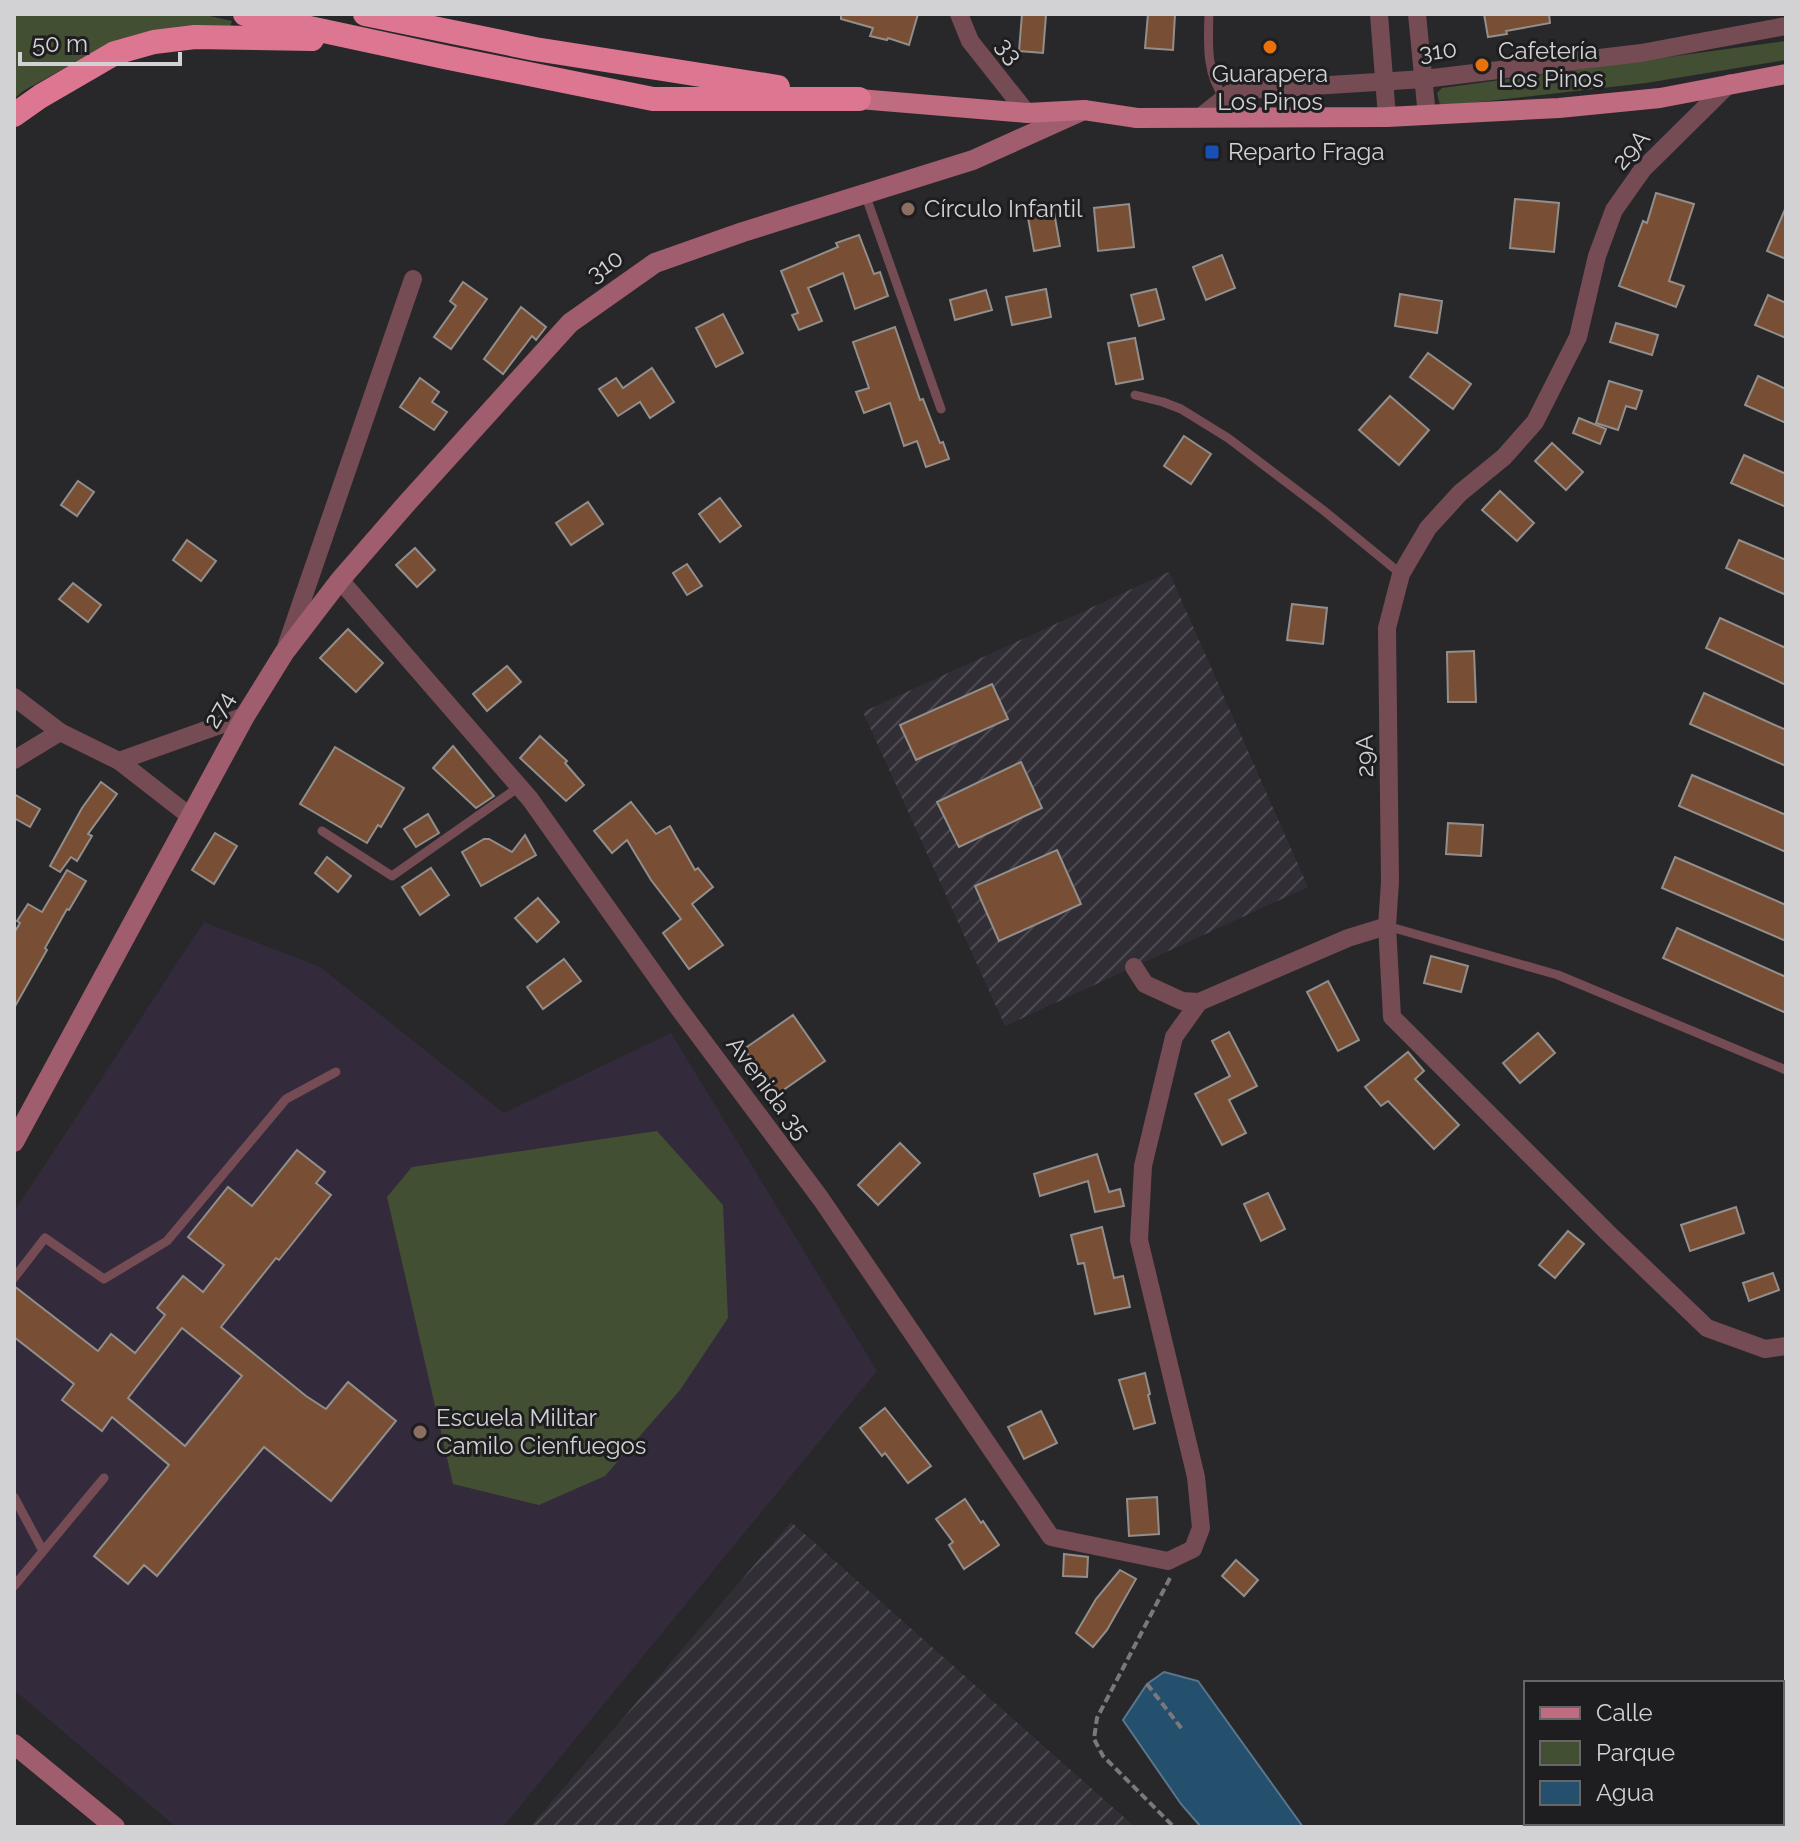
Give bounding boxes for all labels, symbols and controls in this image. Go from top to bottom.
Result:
scale bar [20,16,180,66]
text: 50 m [32,29,88,58]
street label: 33 [990,32,1029,70]
street label: 310 [1417,34,1458,67]
place label: Cafetería Los Pinos [1498,36,1604,93]
marker: Guarapera Los Pinos [1261,38,1279,56]
marker: Cafetería Los Pinos [1473,56,1491,74]
place label: Guarapera Los Pinos [1212,59,1328,116]
street label: 29A [1606,124,1656,175]
place label: Reparto Fraga [1228,137,1385,166]
marker: Reparto Fraga [1203,143,1221,161]
place label: Círculo Infantil [924,194,1083,223]
marker: Círculo Infantil [899,200,917,218]
street label: 310 [581,243,629,288]
street label: 274 [197,686,240,733]
street label: 29A [1350,734,1379,778]
street label: Avenida 35 [720,1031,816,1145]
place label: Escuela Militar Camilo Cienfuegos [436,1403,646,1460]
marker: Escuela Militar Camilo Cienfuegos [411,1423,429,1441]
legend [1524,1681,1784,1825]
text: Calle [1596,1698,1653,1727]
text: Parque [1596,1738,1675,1767]
text: Agua [1596,1778,1654,1807]

